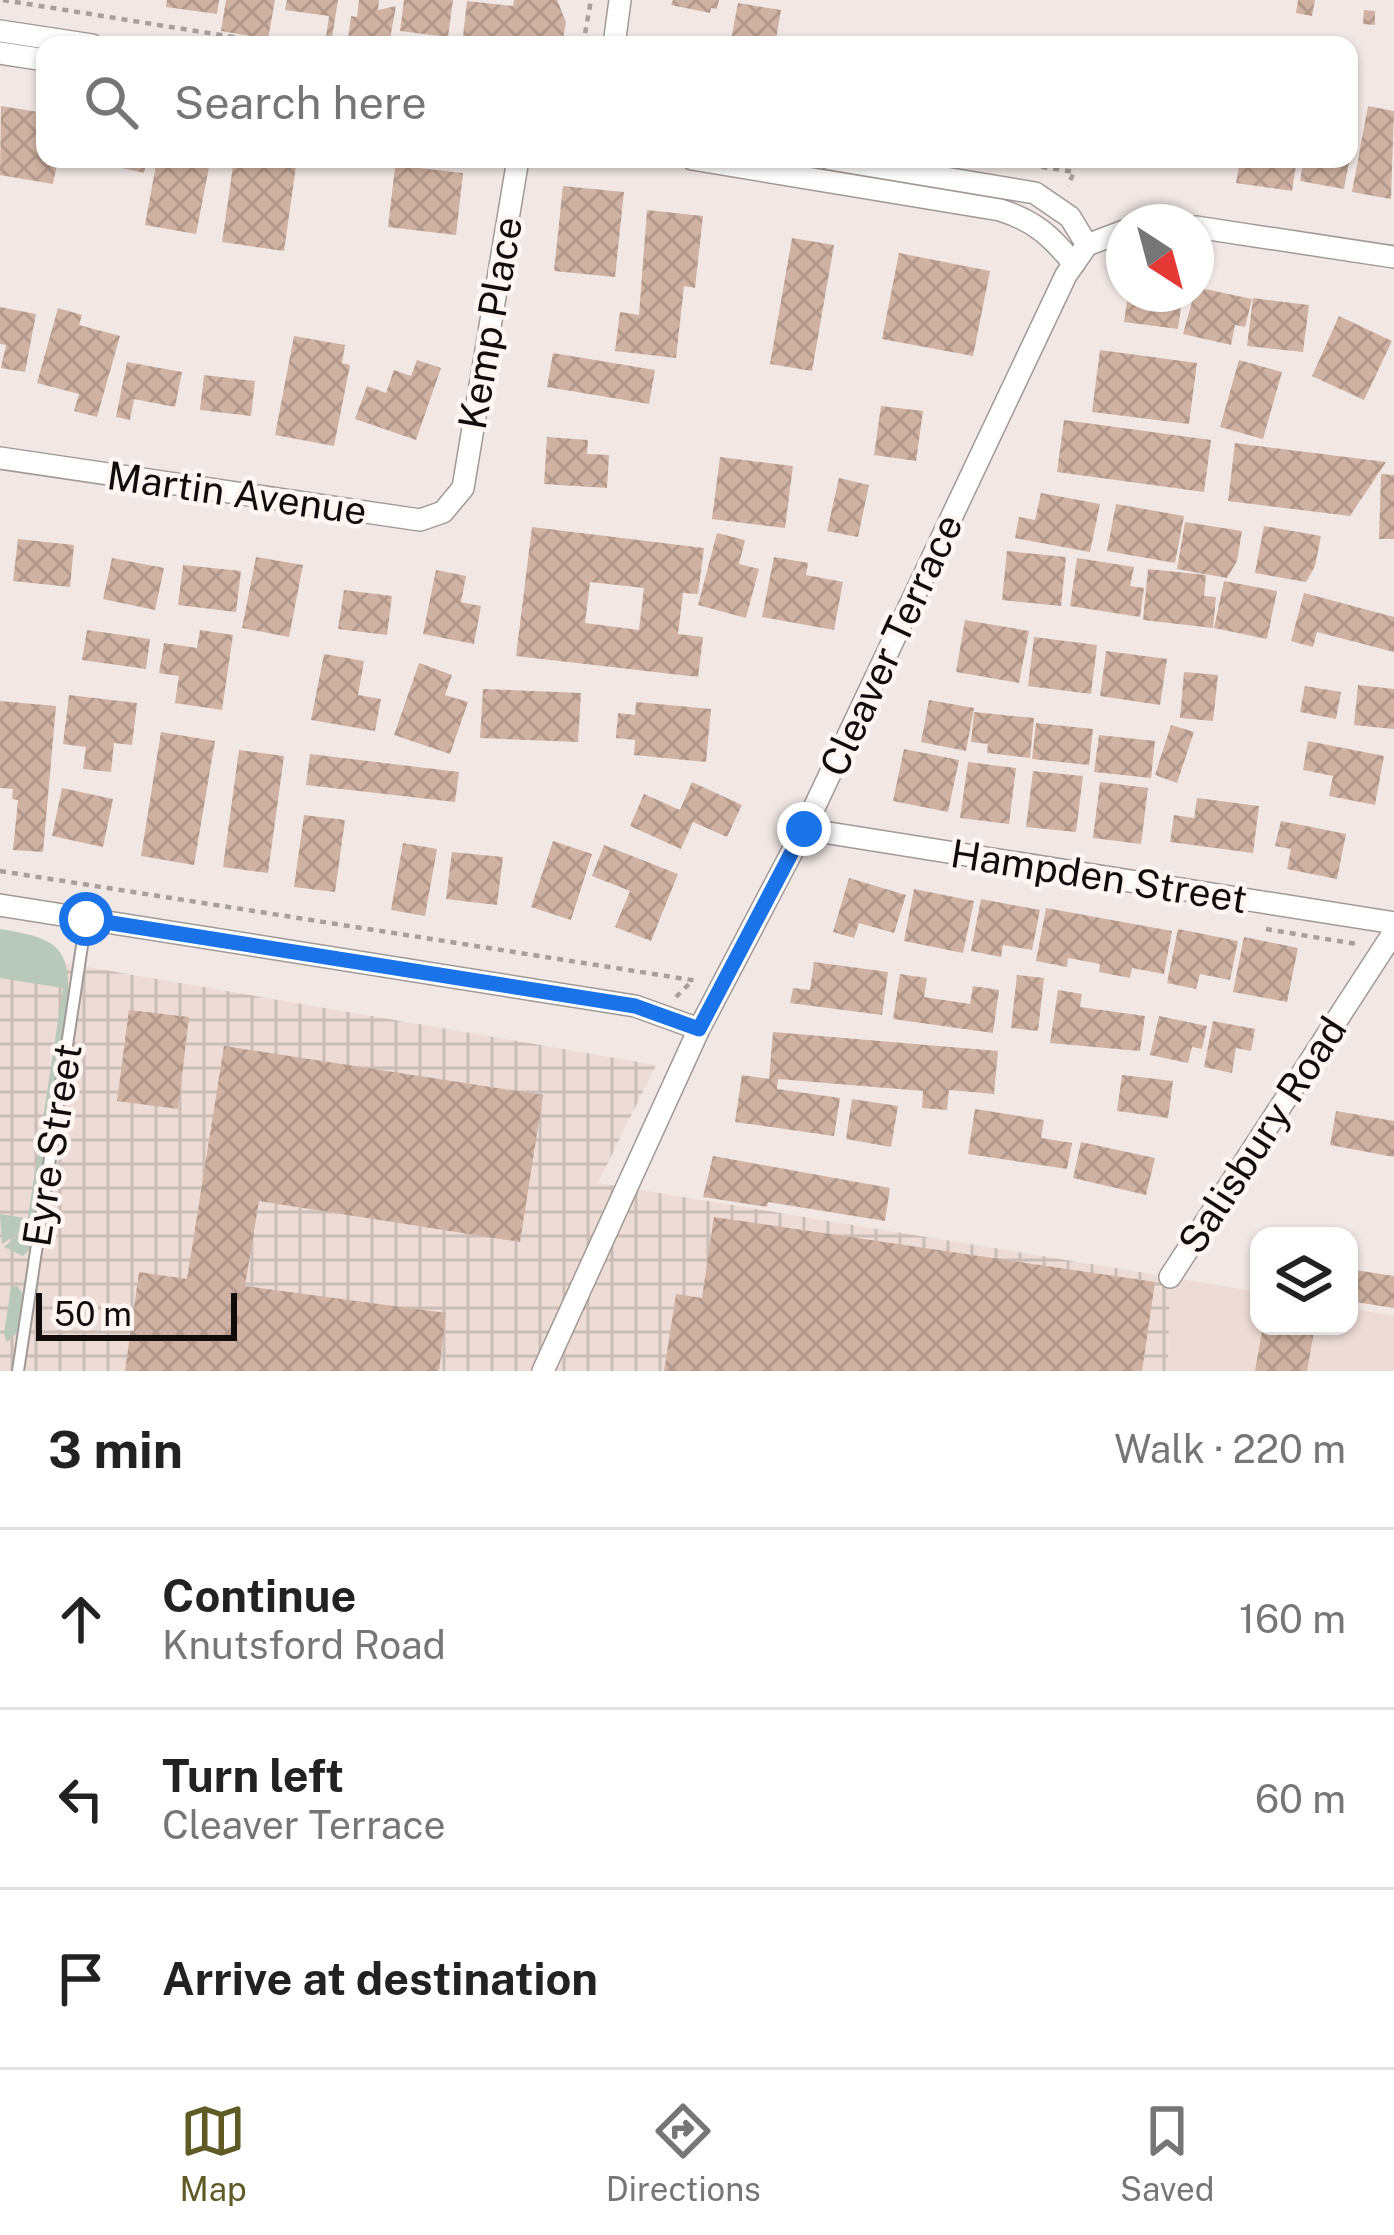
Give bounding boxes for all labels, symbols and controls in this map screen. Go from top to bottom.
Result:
search box [36,36,1358,168]
icon: search [78,69,144,135]
text: Search here [174,76,427,129]
north arrow [1106,204,1214,312]
street label: Kemp Place [449,213,531,433]
street label: Martin Avenue [104,452,370,534]
street label: Cleaver Terrace [810,507,972,783]
route end [777,802,831,856]
street label: Hampden Street [947,830,1251,922]
route start [59,892,113,946]
street label: Salisbury Road [1168,1008,1356,1262]
street label: Eyre Street [13,1040,91,1250]
map controls [1250,1227,1358,1335]
button: layers [1250,1227,1358,1335]
scale bar [36,1287,237,1340]
text: 50 m [54,1295,132,1333]
text: 3 min [48,1420,183,1479]
text: Walk · 220 m [1114,1426,1346,1472]
text: Continue [162,1569,356,1622]
icon: ahead [48,1586,114,1652]
text: 160 m [1239,1596,1346,1642]
text: Knutsford Road [162,1622,446,1668]
text: Turn left [162,1749,344,1802]
icon: left [48,1766,114,1832]
text: 60 m [1255,1776,1346,1822]
text: Cleaver Terrace [162,1802,446,1848]
icon: arrive [48,1946,114,2012]
text: Arrive at destination [162,1952,598,2005]
tab: Map [180,2098,247,2208]
tab: Directions [606,2098,761,2208]
tab: Saved [1120,2098,1214,2208]

